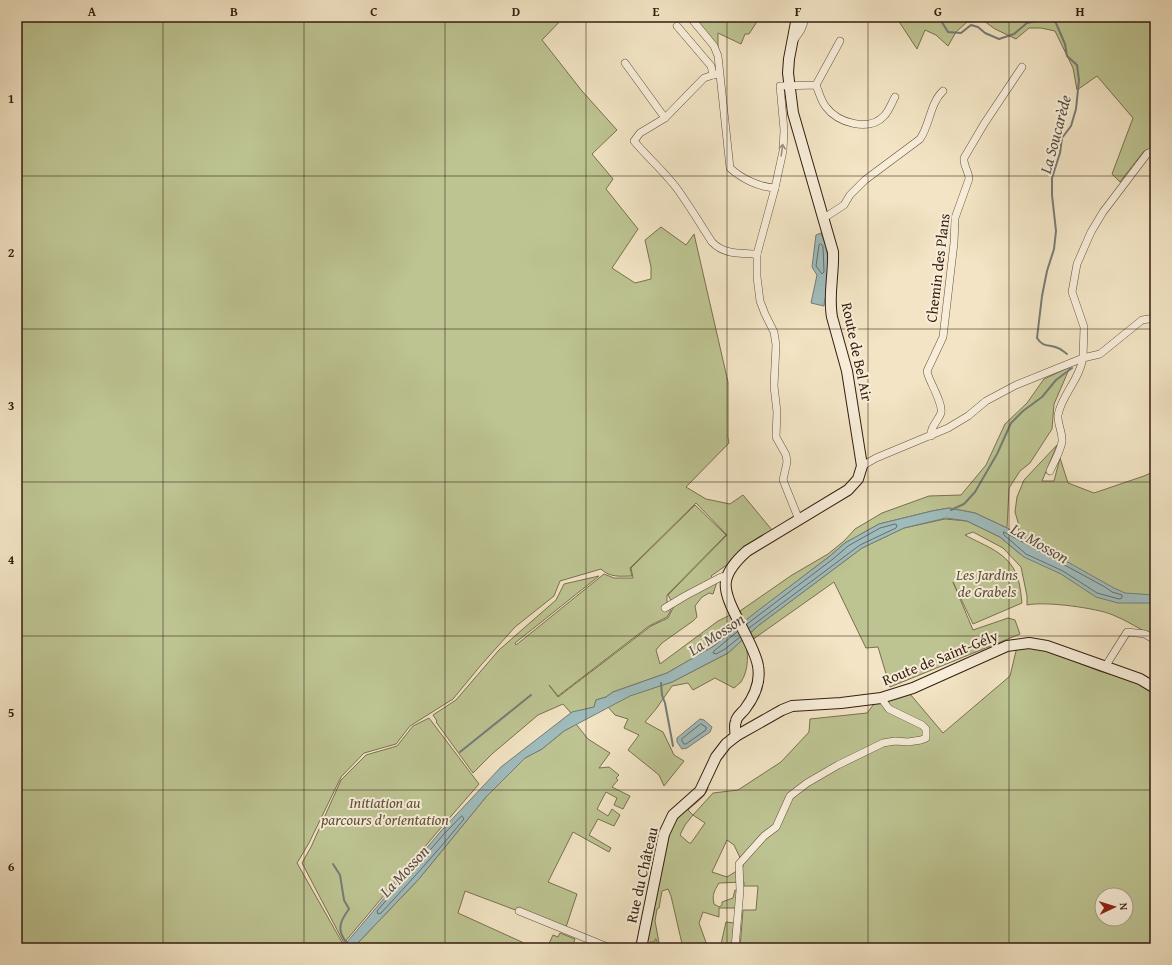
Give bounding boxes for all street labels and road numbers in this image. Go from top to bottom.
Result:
street label: Chemin des Plans [920,212,955,324]
street label: Route de Bel Air [837,300,878,403]
street label: Route de Saint-Gély [879,624,1001,690]
street label: Rue du Château [620,824,663,925]

